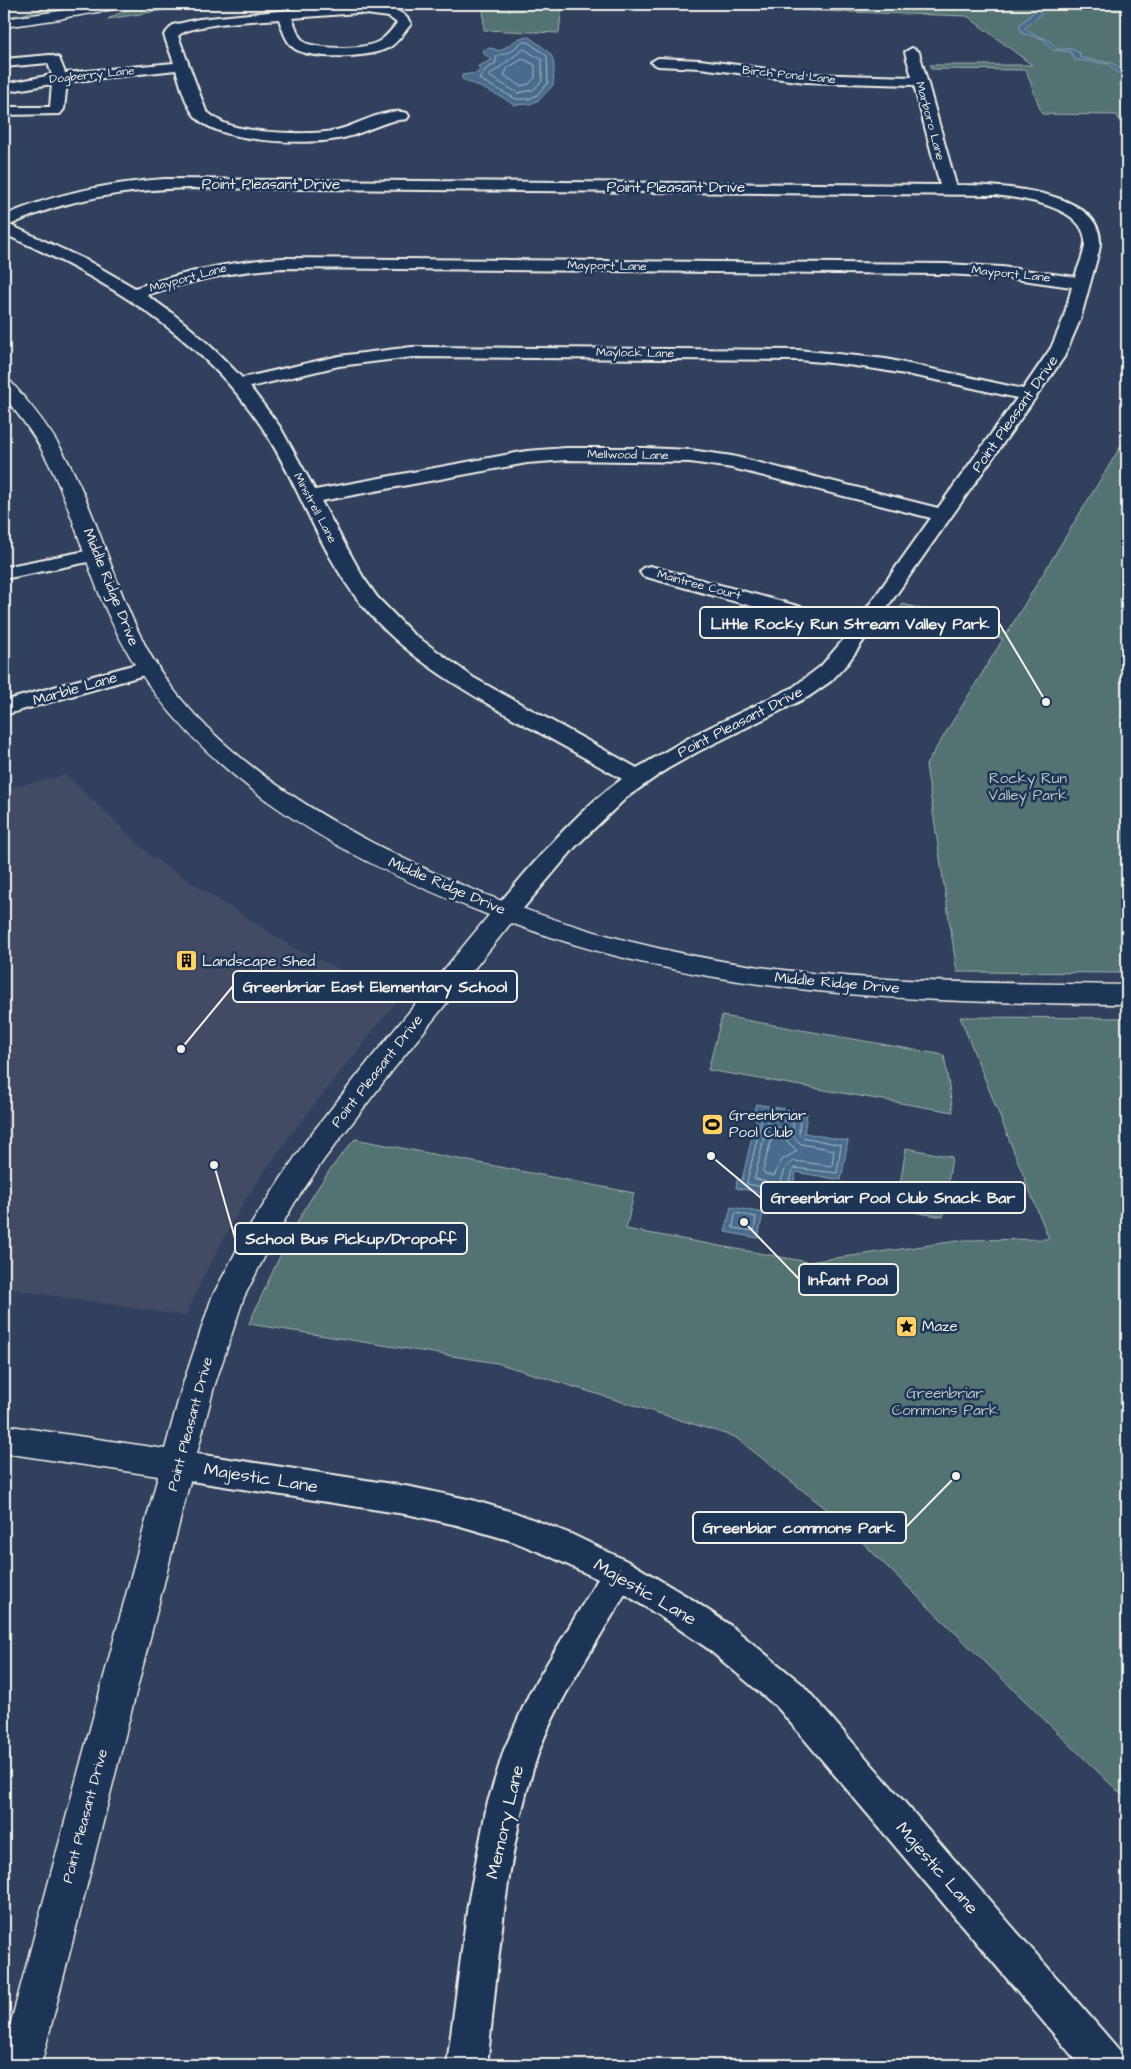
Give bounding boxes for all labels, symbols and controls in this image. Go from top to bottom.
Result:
street label: Dogberry Lane [49,62,136,89]
street label: Birch Pond Lane [742,62,837,88]
street label: Marboro Lane [911,80,949,163]
street label: Point Pleasant Drive [202,174,340,195]
street label: Point Pleasant Drive [607,177,745,198]
street label: Mayport Lane [567,257,647,276]
street label: Mayport Lane [148,259,229,297]
street label: Mayport Lane [971,261,1052,288]
street label: Maylock Lane [596,344,675,363]
street label: Point Pleasant Drive [967,351,1063,477]
street label: Mellwood Lane [587,446,669,464]
street label: Minstrell Lane [289,470,341,547]
street label: Middle Ridge Drive [77,525,144,649]
street label: Maintree Court [655,566,743,604]
callout: Little Rocky Run Stream Valley Park [700,607,999,638]
text: Little Rocky Run Stream Valley Park [711,613,990,636]
street label: Marble Lane [30,667,120,711]
street label: Point Pleasant Drive [674,681,806,763]
park label: Rocky Run Valley Park [989,768,1067,807]
street label: Middle Ridge Drive [385,852,509,921]
building icon: Landscape Shed [174,949,198,973]
place label: Landscape Shed [202,951,316,972]
street label: Middle Ridge Drive [774,967,900,1000]
callout: Greenbriar East Elementary School [233,971,517,1002]
text: Greenbriar East Elementary School [243,976,508,999]
street label: Point Pleasant Drive [326,1010,428,1132]
place label: Greenbriar Pool Club [729,1105,806,1143]
sports icon: Greenbriar Pool Club [701,1112,725,1136]
callout: Greenbriar Pool Club Snack Bar [761,1182,1025,1213]
text: Greenbriar Pool Club Snack Bar [771,1187,1015,1209]
callout: School Bus Pickup/Dropoff [235,1223,467,1254]
text: School Bus Pickup/Dropoff [244,1228,457,1250]
callout: Infant Pool [799,1264,898,1295]
text: Infant Pool [808,1269,888,1291]
place icon: Maze [894,1314,918,1338]
place label: Maze [922,1316,958,1337]
street label: Point Pleasant Drive [162,1354,218,1494]
park label: Greenbriar Commons Park [892,1383,998,1421]
street label: Majestic Lane [202,1457,320,1499]
callout: Greenbiar commons Park [693,1512,906,1543]
text: Greenbiar commons Park [703,1517,895,1539]
street label: Majestic Lane [589,1552,701,1632]
street label: Point Pleasant Drive [57,1746,113,1886]
street label: Memory Lane [480,1762,531,1882]
street label: Majestic Lane [890,1816,984,1920]

